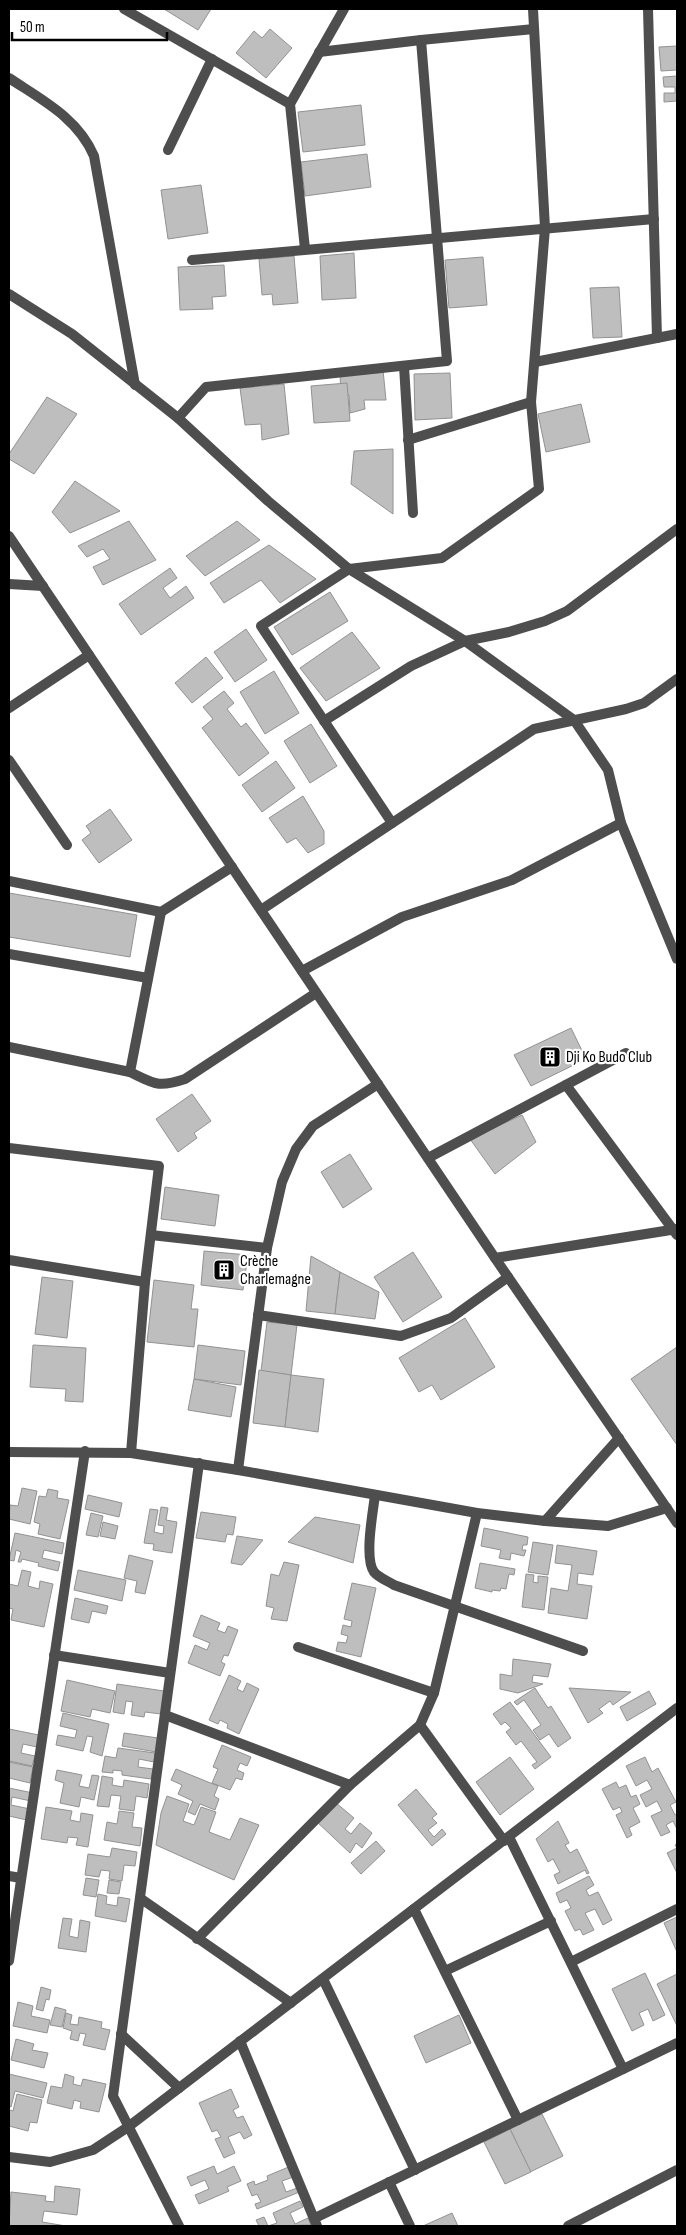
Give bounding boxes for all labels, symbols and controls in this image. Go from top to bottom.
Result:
scale bar [12,10,168,42]
text: 50 m [20,18,45,37]
building icon: Dji Ko Budo Club [538,1045,562,1069]
place label: Dji Ko Budo Club [566,1048,652,1067]
place label: Crèche Charlemagne [240,1252,311,1289]
building icon: Crèche Charlemagne [212,1258,236,1282]

